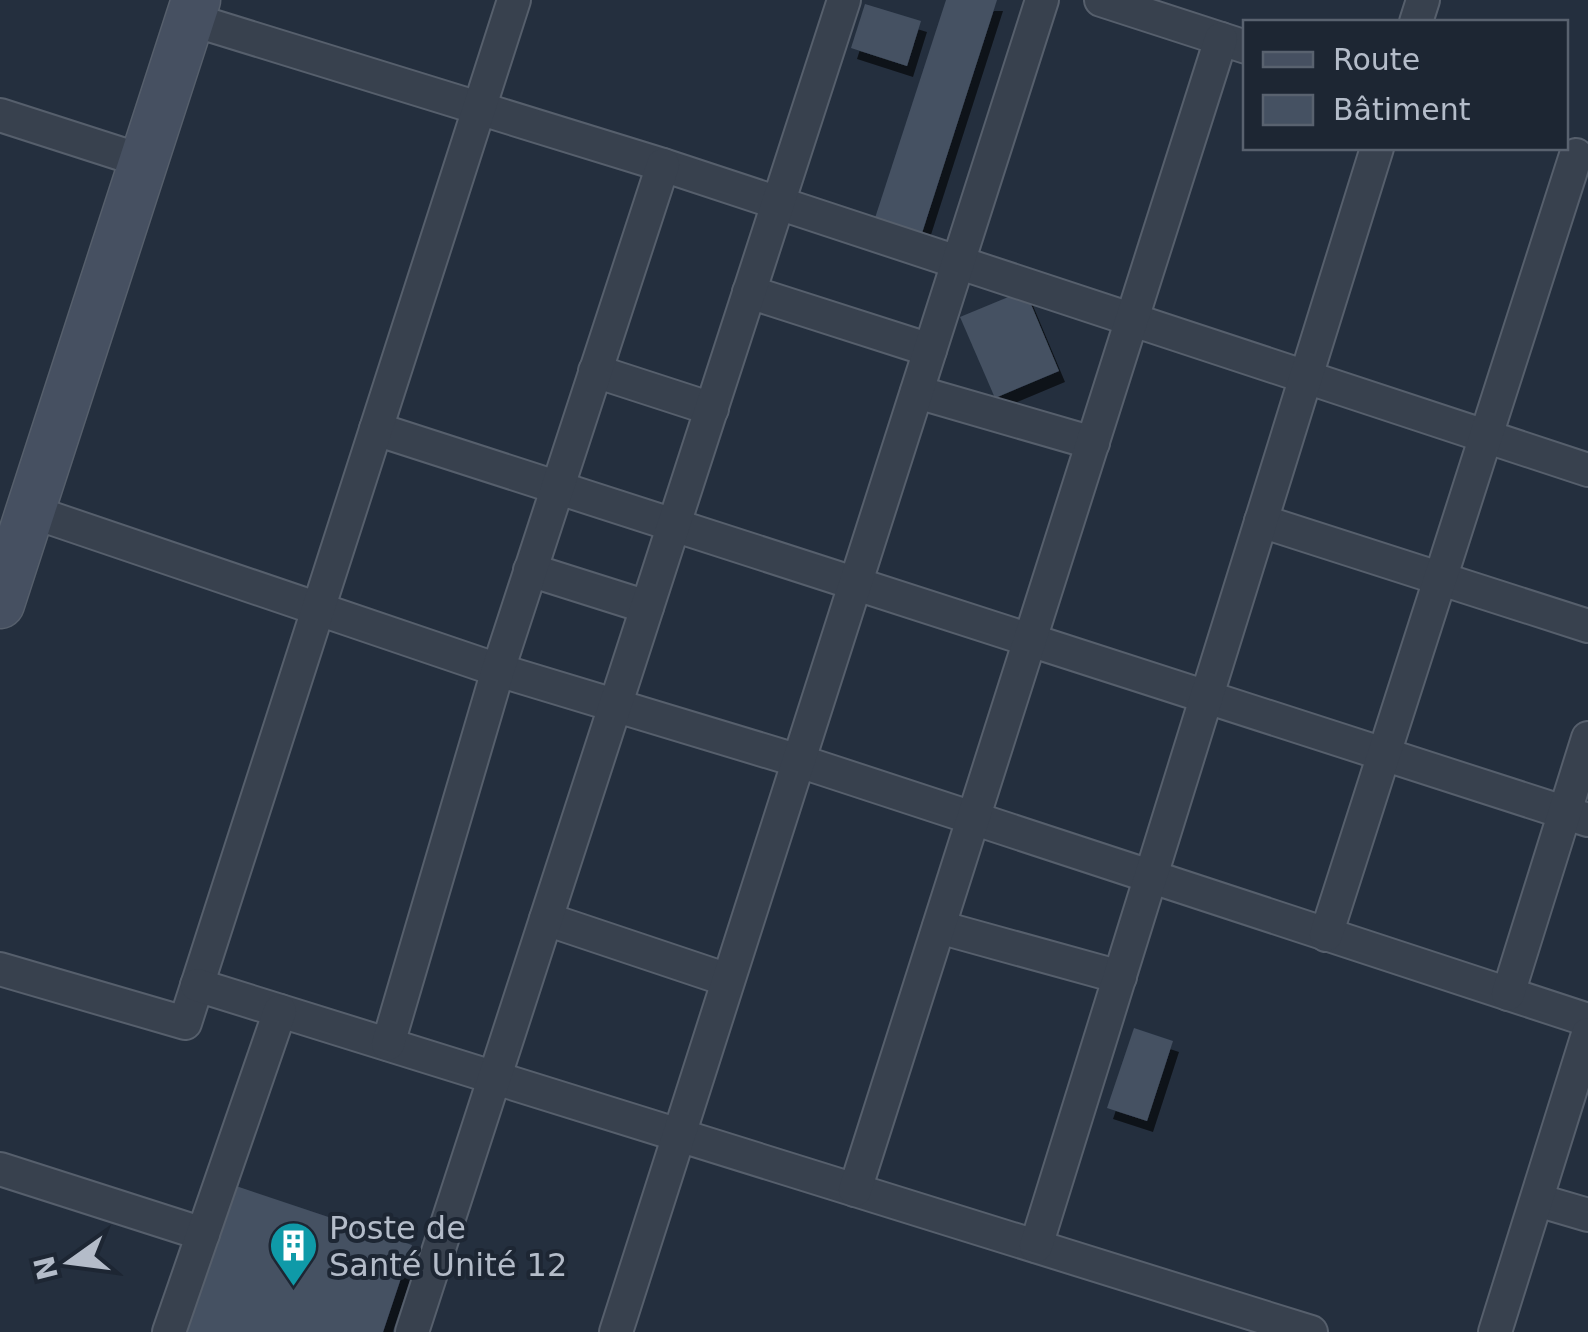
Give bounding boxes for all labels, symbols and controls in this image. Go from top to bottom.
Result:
legend [1243,20,1568,150]
text: Route [1333,42,1420,77]
text: Bâtiment [1333,92,1471,127]
place label: Poste de Santé Unité 12 [329,1209,567,1284]
north arrow [20,1212,120,1312]
building icon: Poste de Santé Unité 12 [268,1220,320,1288]
text: N [27,1253,65,1283]

